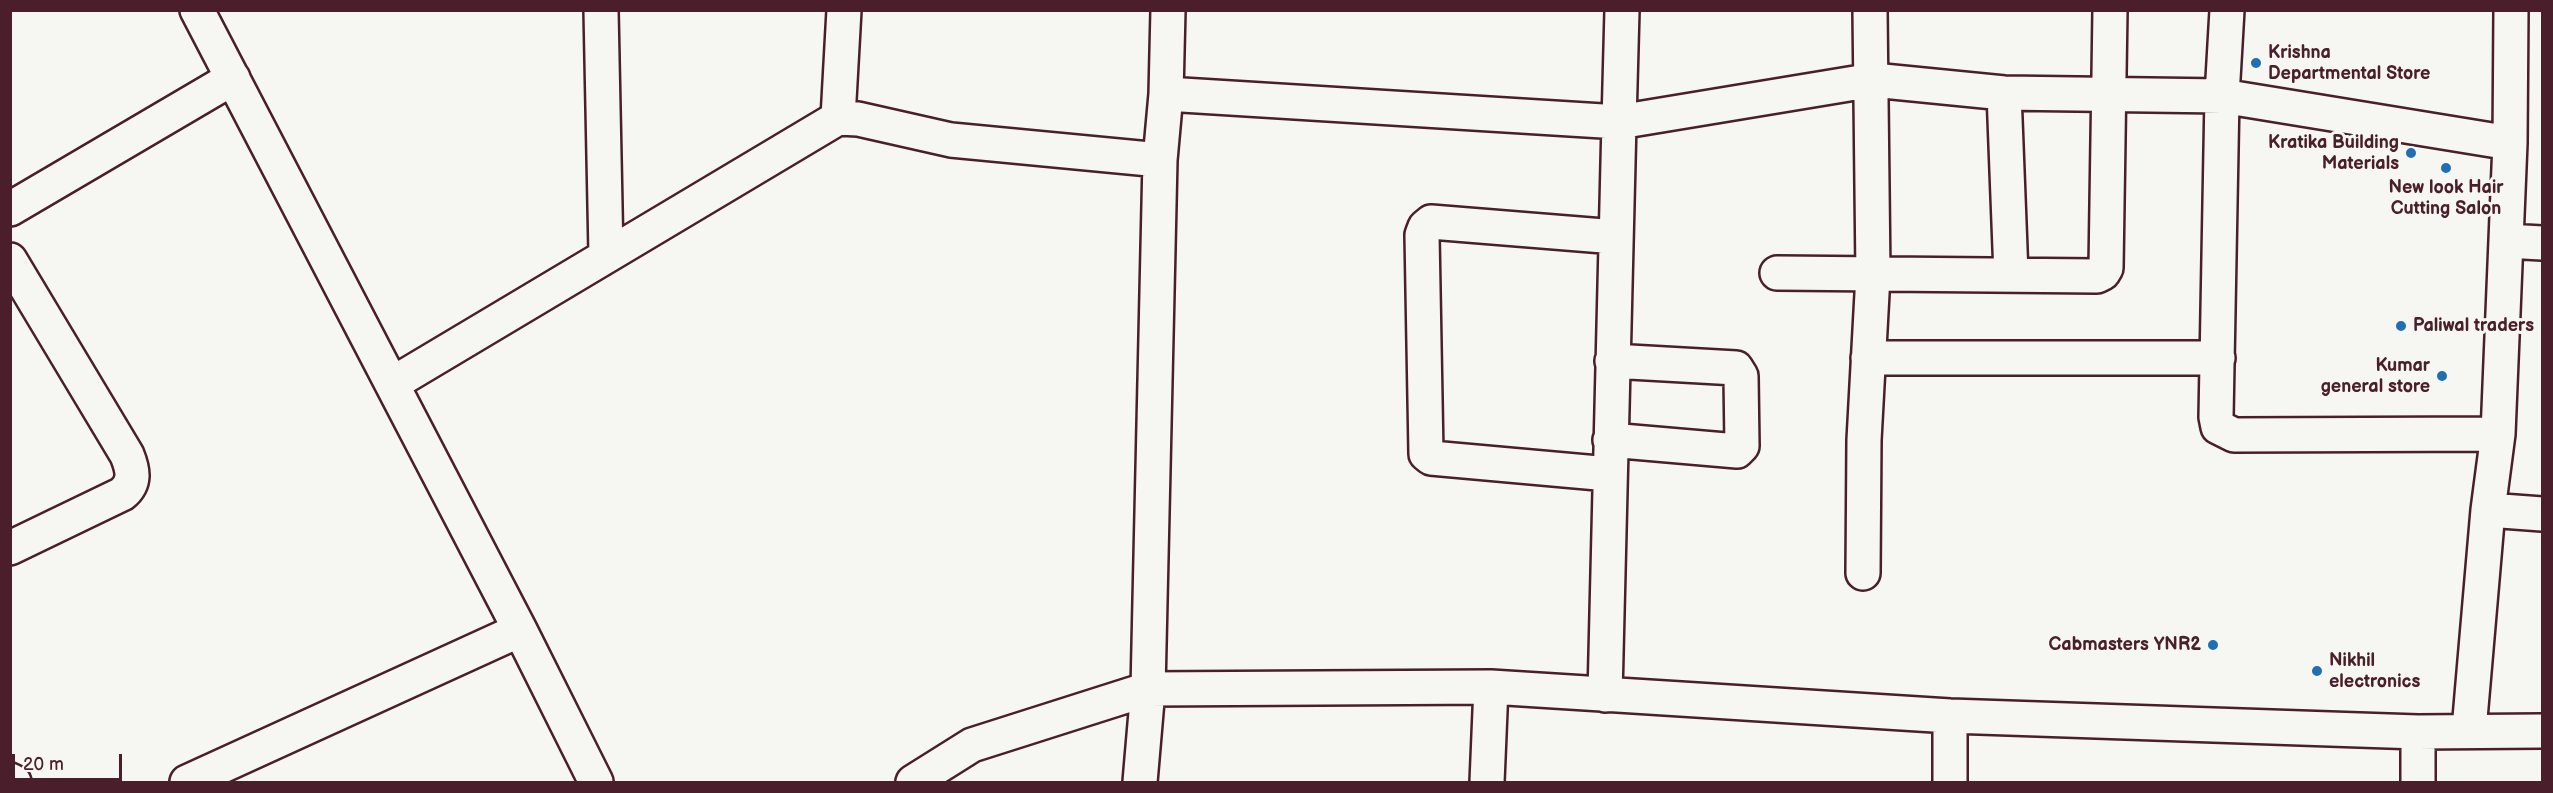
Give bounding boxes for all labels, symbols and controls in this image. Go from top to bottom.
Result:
place label: Krishna Departmental Store [2268,42,2430,84]
marker: Krishna Departmental Store [2249,56,2263,70]
place label: Kratika Building Materials [2268,132,2399,174]
marker: Kratika Building Materials [2404,146,2418,160]
marker: New look Hair Cutting Salon [2439,161,2453,175]
place label: New look Hair Cutting Salon [2388,177,2504,219]
place label: Paliwal traders [2413,315,2534,337]
marker: Paliwal traders [2394,319,2408,333]
place label: Kumar general store [2321,355,2430,398]
marker: Kumar general store [2435,369,2449,383]
place label: Cabmasters YNR2 [2049,634,2201,656]
marker: Cabmasters YNR2 [2206,638,2220,652]
place label: Nikhil electronics [2329,650,2420,692]
marker: Nikhil electronics [2310,664,2324,678]
scale bar [15,742,124,780]
text: 20 m [23,754,64,775]

